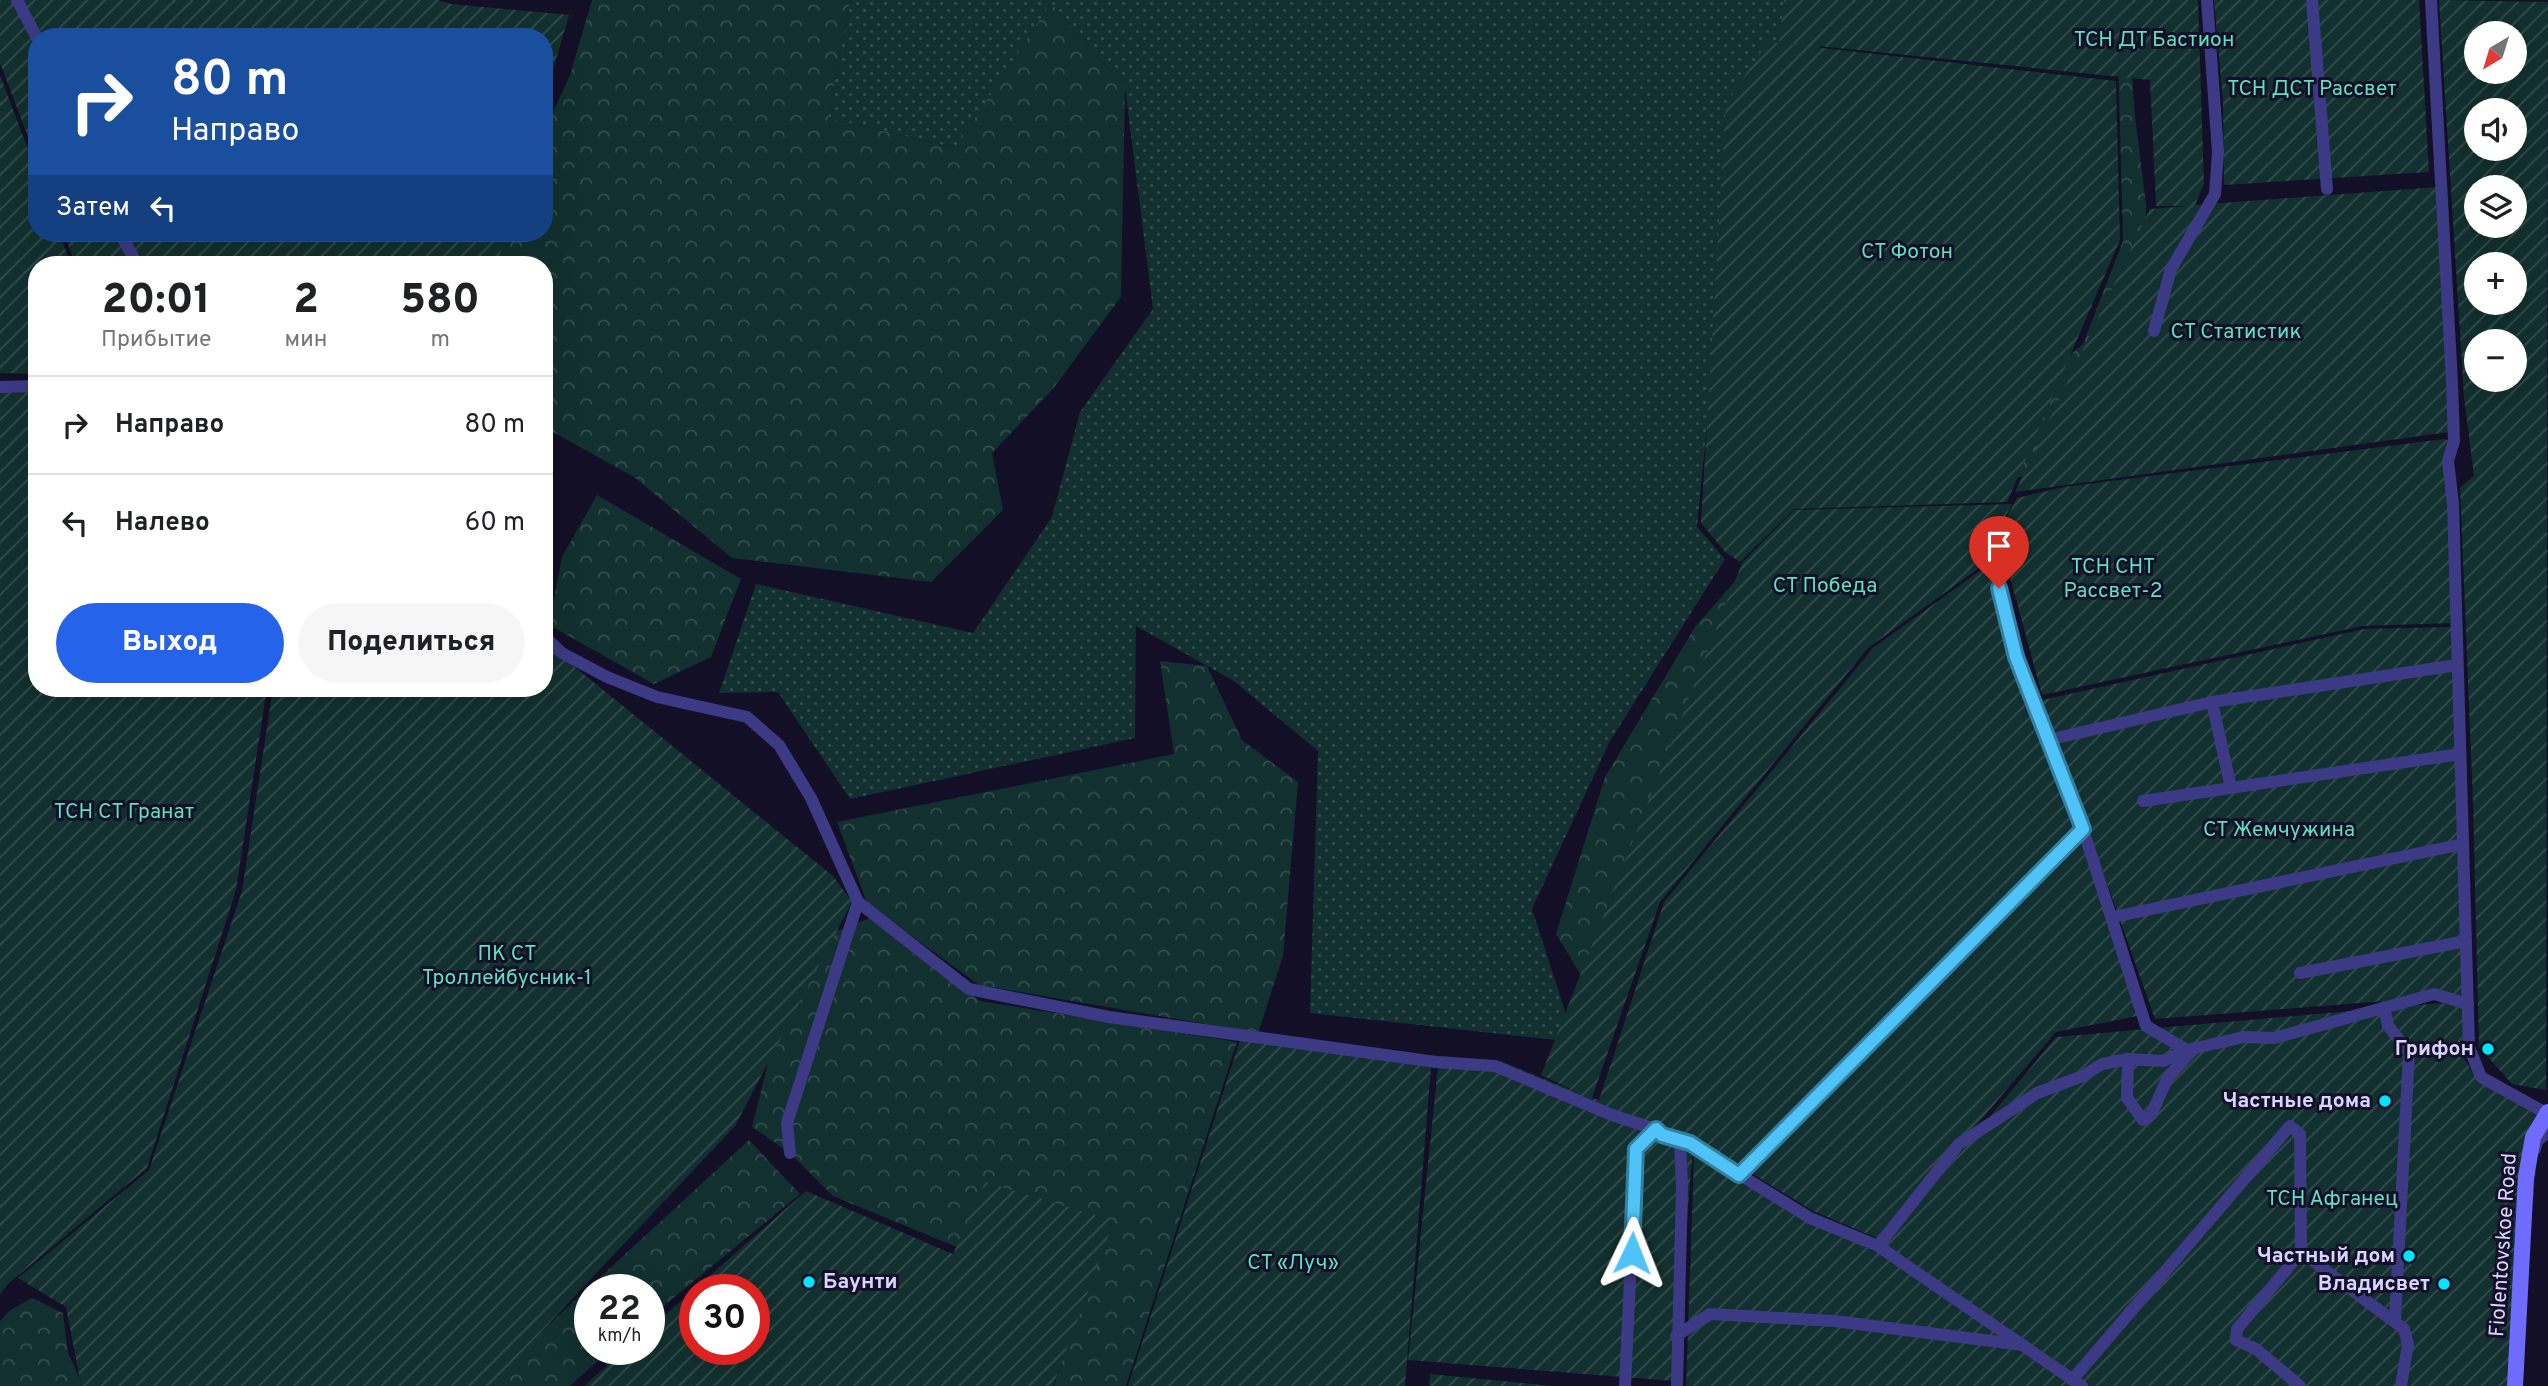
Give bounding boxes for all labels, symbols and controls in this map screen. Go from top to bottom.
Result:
north arrow [2464,21,2527,84]
map controls [2464,21,2527,392]
park label: ТСН ДТ Бастион [2074,27,2234,54]
text: 80 m [171,51,288,113]
icon: right [56,56,147,147]
park label: ТСН ДСТ Рассвет [2227,76,2397,103]
button: sound [2464,98,2527,161]
text: Направо [171,112,299,152]
button: layers [2464,175,2527,238]
icon: left [144,189,182,227]
text: Затем [56,192,130,225]
park label: СТ Фотон [1861,239,1953,266]
button: + [2464,252,2527,315]
text: 20:01 [102,275,211,328]
text: 2 [293,275,319,328]
text: 580 [401,275,480,328]
park label: СТ Статистик [2171,319,2301,346]
text: Прибытие [101,326,211,355]
text: мин [285,326,327,355]
text: m [430,326,450,355]
button: − [2464,329,2527,392]
icon: right [56,406,94,444]
text: Направо [115,409,224,442]
text: 80 m [465,409,525,442]
icon: left [56,504,94,542]
text: Налево [115,507,210,540]
text: 60 m [465,507,525,540]
pin [1969,516,2029,588]
icon: arrive [1980,527,2018,565]
park label: ТСН СНТ Рассвет-2 [2063,554,2163,605]
park label: СТ Победа [1773,573,1877,600]
button: Выход [56,603,284,683]
button: Поделиться [298,603,525,683]
park label: ТСН СТ Гранат [54,799,194,826]
park label: СТ Жемчужина [2203,817,2355,844]
park label: ПК СТ Троллейбусник-1 [422,941,592,992]
place label: Грифон [2395,1036,2474,1063]
marker: Грифон [2480,1041,2496,1057]
place label: Частные дома [2223,1088,2371,1115]
marker: Частные дома [2377,1093,2393,1109]
street label: Fiolentovskoe Road [2484,1152,2524,1338]
park label: ТСН Афганец [2266,1186,2398,1213]
position arrow [1595,1216,1669,1290]
place label: Частный дом [2257,1243,2395,1270]
marker: Частный дом [2401,1248,2417,1264]
park label: СТ «Луч» [1247,1250,1339,1277]
place label: Баунти [823,1269,897,1296]
place label: Владисвет [2318,1271,2430,1298]
speed limit sign: 30 [679,1274,770,1365]
marker: Баунти [801,1274,817,1290]
marker: Владисвет [2436,1276,2452,1292]
text: 22 [598,1288,641,1332]
text: km/h [598,1325,641,1348]

